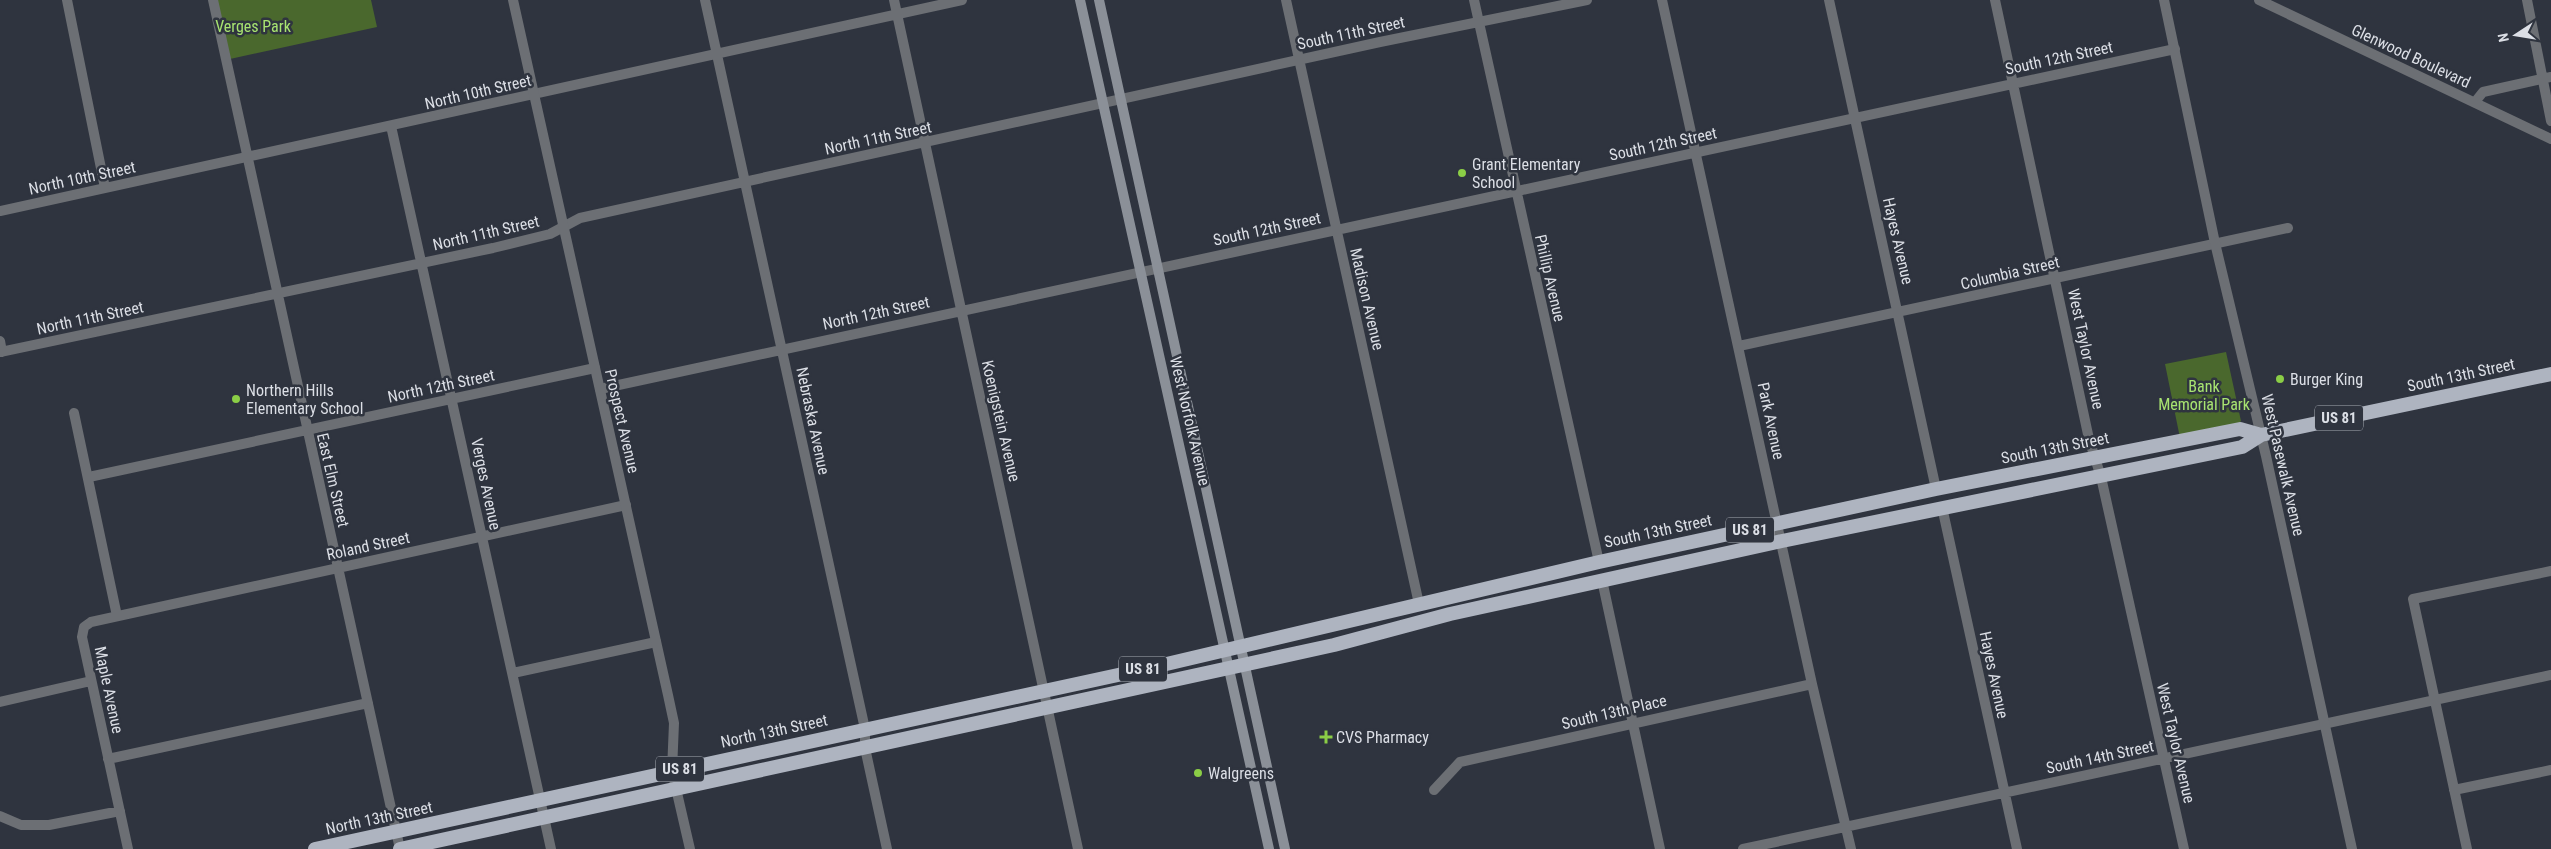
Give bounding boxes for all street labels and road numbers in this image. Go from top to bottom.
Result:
street label: South 11th Street [1295,12,1407,54]
street label: Glenwood Boulevard [2348,20,2474,92]
street label: South 12th Street [2003,37,2115,79]
street label: North 10th Street [423,70,533,113]
street label: North 11th Street [823,117,933,159]
street label: South 12th Street [1607,123,1719,165]
street label: North 10th Street [27,157,137,199]
street label: Hayes Avenue [1879,196,1917,286]
street label: South 12th Street [1211,208,1323,250]
street label: North 11th Street [431,211,541,254]
street label: Phillip Avenue [1531,233,1569,323]
street label: Madison Avenue [1346,246,1388,352]
street label: Columbia Street [1959,252,2062,294]
street label: West Taylor Avenue [2064,287,2108,411]
street label: North 12th Street [821,292,931,334]
street label: North 11th Street [35,297,145,339]
street label: South 13th Street [2405,354,2517,396]
street label: West Norfolk Avenue [1166,355,1214,487]
street label: Koenigstein Avenue [978,358,1024,484]
street label: North 12th Street [386,365,496,407]
street label: Nebraska Avenue [792,366,834,476]
street label: Prospect Avenue [601,367,643,475]
street label: Park Avenue [1754,381,1788,461]
street label: West Pasewalk Avenue [2257,392,2309,538]
road number: US 81 [2315,406,2363,430]
street label: South 13th Street [1999,428,2111,468]
street label: East Elm Street [313,431,353,529]
street label: Verges Avenue [467,436,505,532]
street label: South 13th Street [1602,510,1714,552]
road number: US 81 [1726,518,1774,542]
street label: Roland Street [325,528,412,564]
street label: Hayes Avenue [1976,630,2012,720]
street label: Maple Avenue [91,645,127,735]
road number: US 81 [1119,656,1167,682]
street label: West Taylor Avenue [2153,681,2199,805]
street label: South 13th Place [1560,691,1668,733]
street label: North 13th Street [719,710,829,752]
street label: South 14th Street [2044,736,2156,778]
road number: US 81 [656,756,704,782]
street label: North 13th Street [324,797,434,839]

